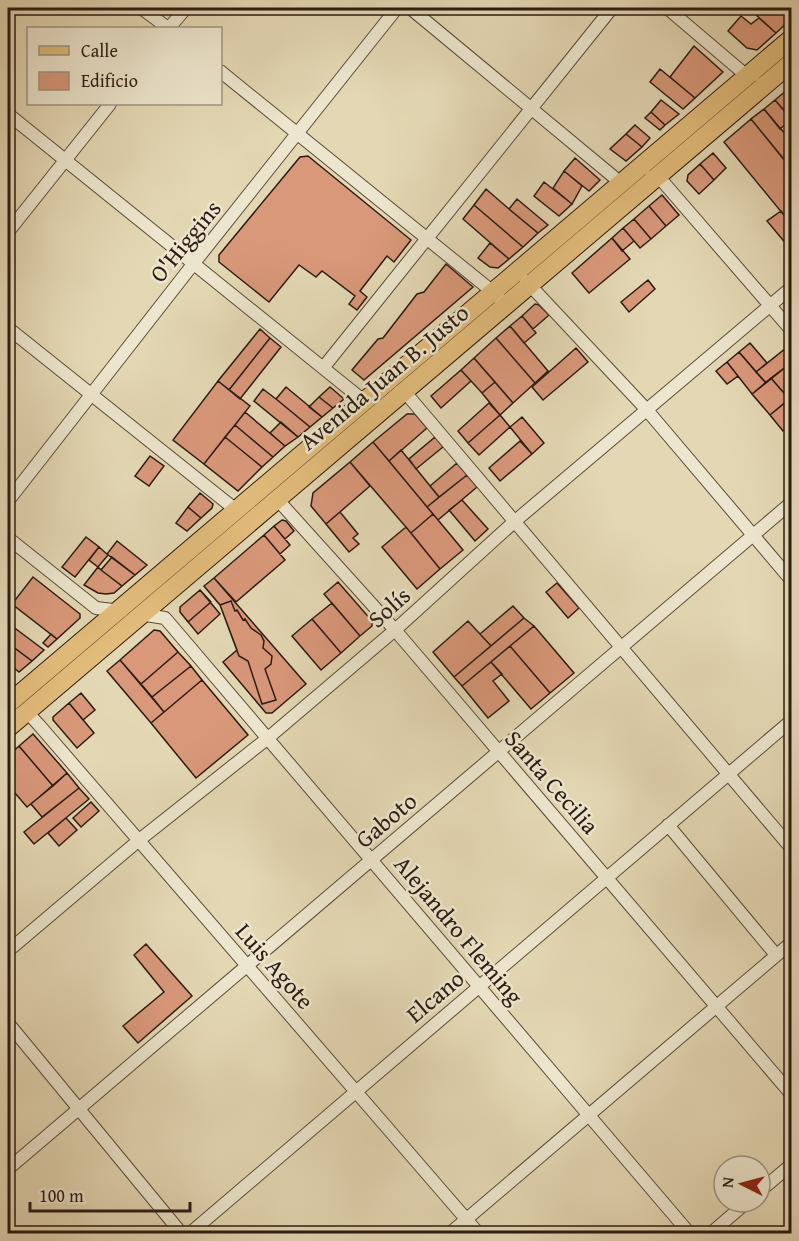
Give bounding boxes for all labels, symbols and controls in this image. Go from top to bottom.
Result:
legend [27,27,222,105]
text: Calle [81,37,118,64]
text: Edificio [81,67,138,94]
street label: O'Higgins [141,192,229,290]
street label: Avenida Juan B. Justo [292,296,476,458]
street label: Solís [360,578,418,636]
street label: Santa Cecilia [497,722,608,842]
street label: Gaboto [348,784,424,856]
street label: Alejandro Fleming [386,848,532,1012]
street label: Luis Agote [227,915,323,1017]
street label: Elcano [398,961,472,1031]
north arrow [712,1154,772,1214]
scale bar [30,1175,190,1213]
text: N [715,1176,740,1189]
text: 100 m [39,1182,84,1209]

